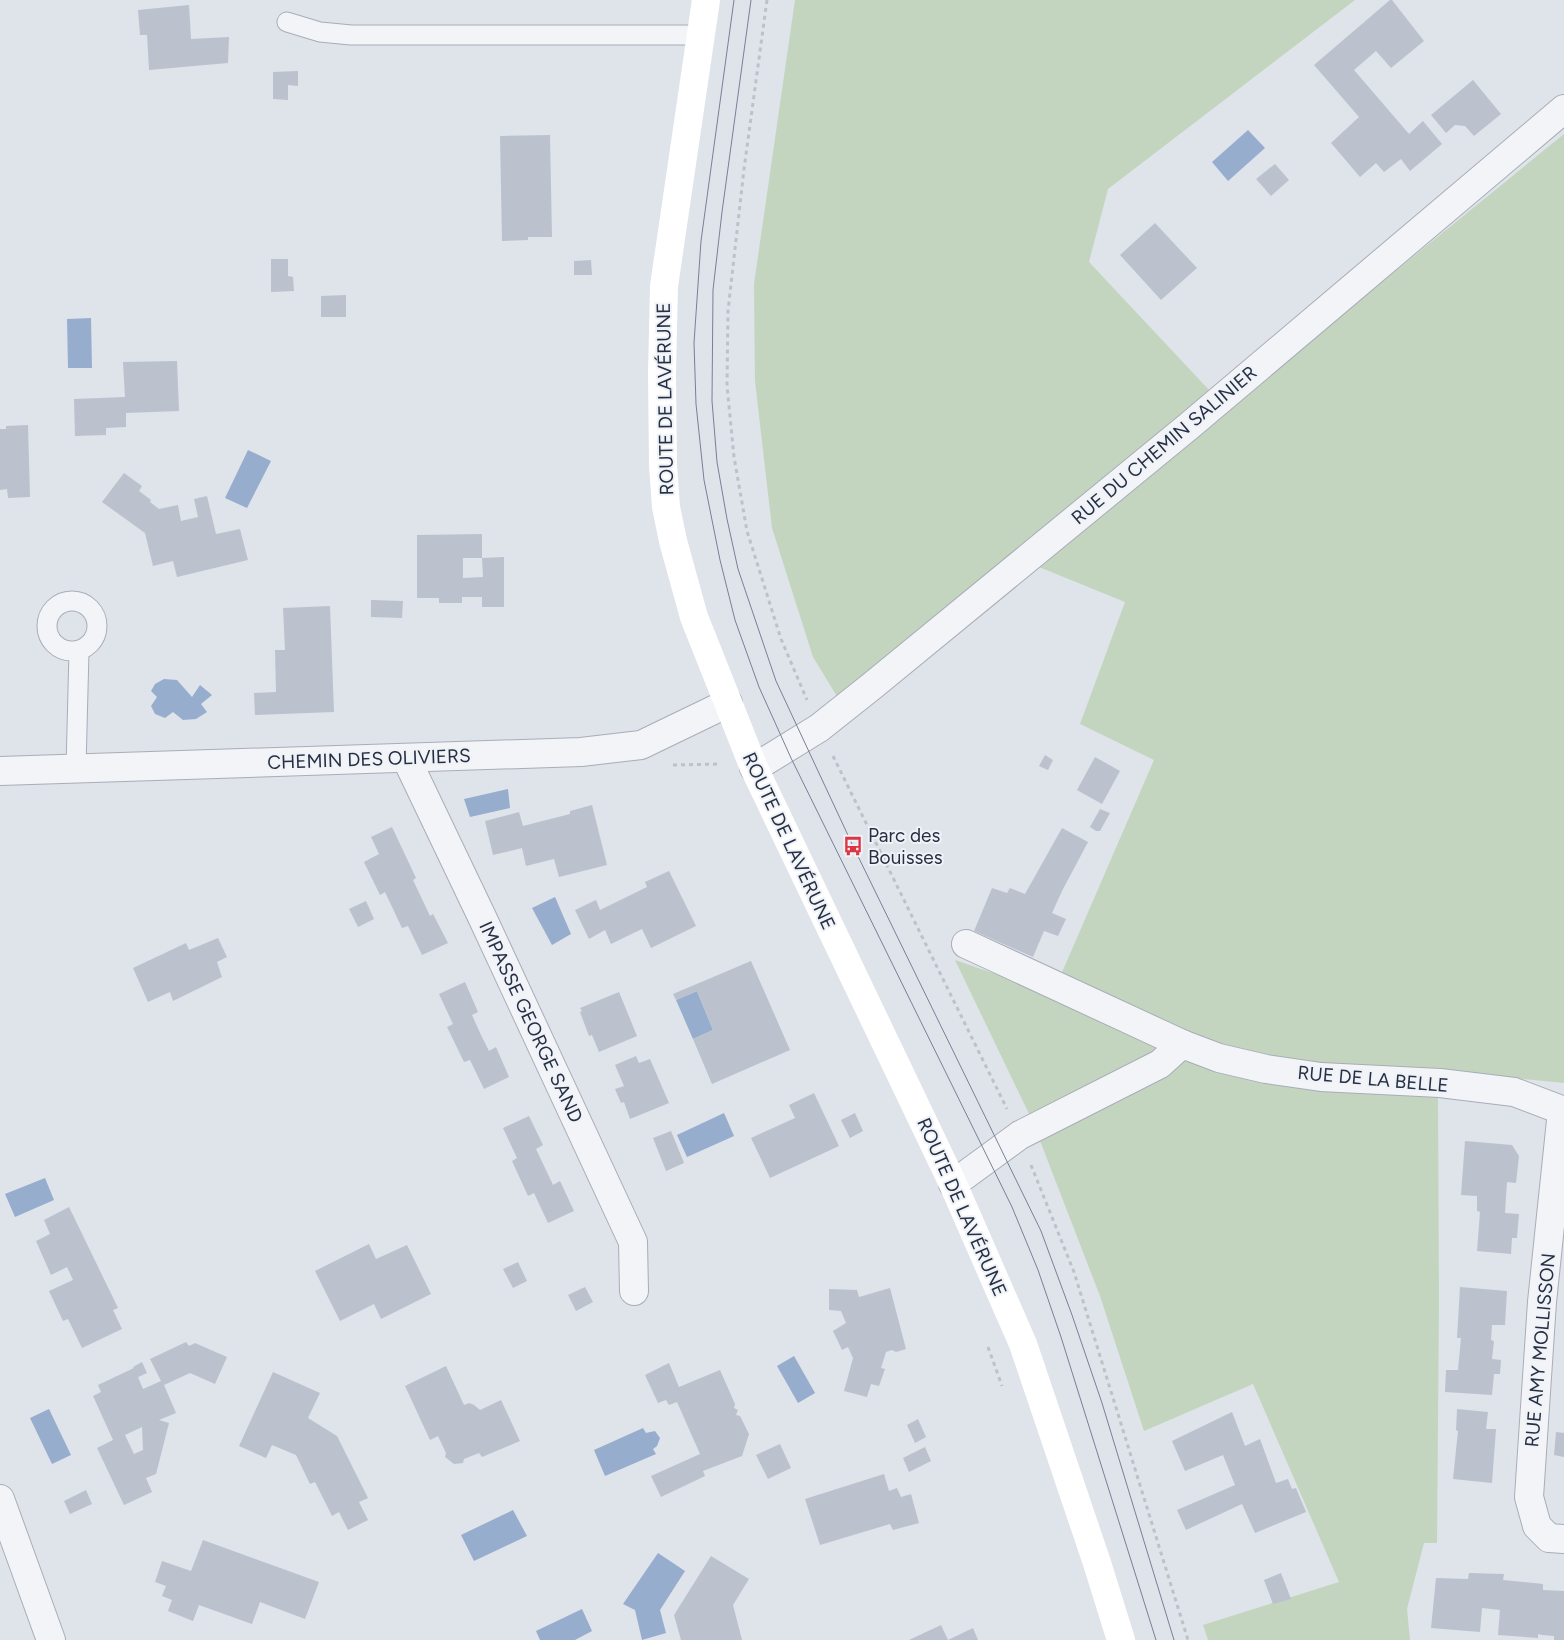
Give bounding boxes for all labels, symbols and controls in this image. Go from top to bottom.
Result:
street label: ROUTE DE LAVÉRUNE [652,302,678,496]
street label: RUE DU CHEMIN SALINIER [1067,361,1261,529]
street label: CHEMIN DES OLIVIERS [267,744,471,774]
street label: ROUTE DE LAVÉRUNE [738,749,840,933]
place label: Parc des Bouisses [868,824,943,869]
bus stop icon: Parc des Bouisses [842,835,864,857]
street label: IMPASSE GEORGE SAND [474,918,588,1126]
street label: RUE DE LA BELLE [1296,1061,1450,1097]
street label: ROUTE DE LAVÉRUNE [912,1114,1012,1300]
street label: RUE AMY MOLLISSON [1520,1252,1560,1448]

